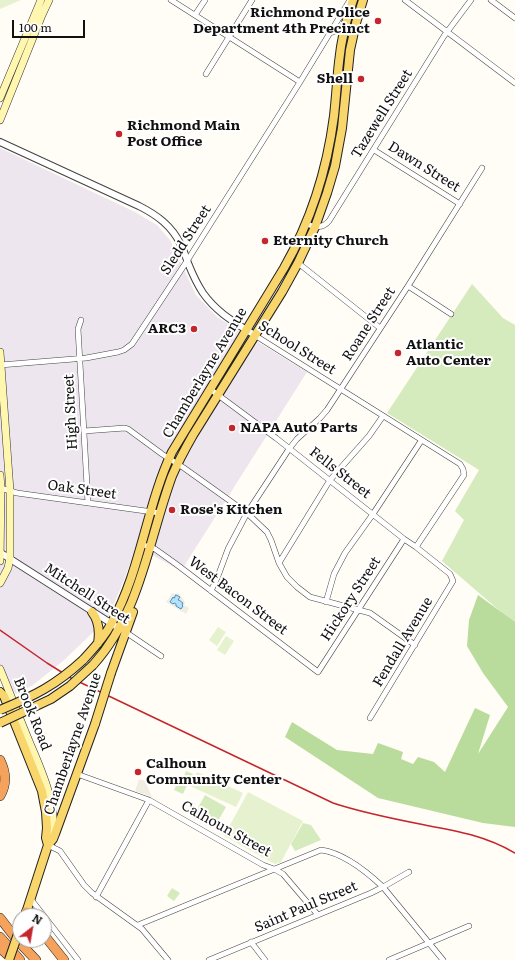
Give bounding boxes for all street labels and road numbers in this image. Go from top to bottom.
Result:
street label: Tazewell Street [348,66,416,162]
street label: Dawn Street [385,138,463,196]
street label: Sledd Street [157,202,215,278]
street label: Roane Street [339,284,399,364]
street label: Chamberlayne Avenue [159,305,251,441]
street label: School Street [255,318,339,378]
street label: High Street [61,374,81,450]
street label: Fells Street [306,444,374,502]
street label: Oak Street [46,477,118,503]
street label: West Bacon Street [185,553,291,639]
street label: Hickory Street [317,554,385,644]
street label: Mitchell Street [41,560,133,628]
street label: Fendall Avenue [370,594,436,690]
street label: Chamberlayne Avenue [41,671,105,817]
street label: Brook Road [10,675,54,753]
street label: Calhoun Street [178,797,274,861]
street label: Saint Paul Street [252,878,360,936]

